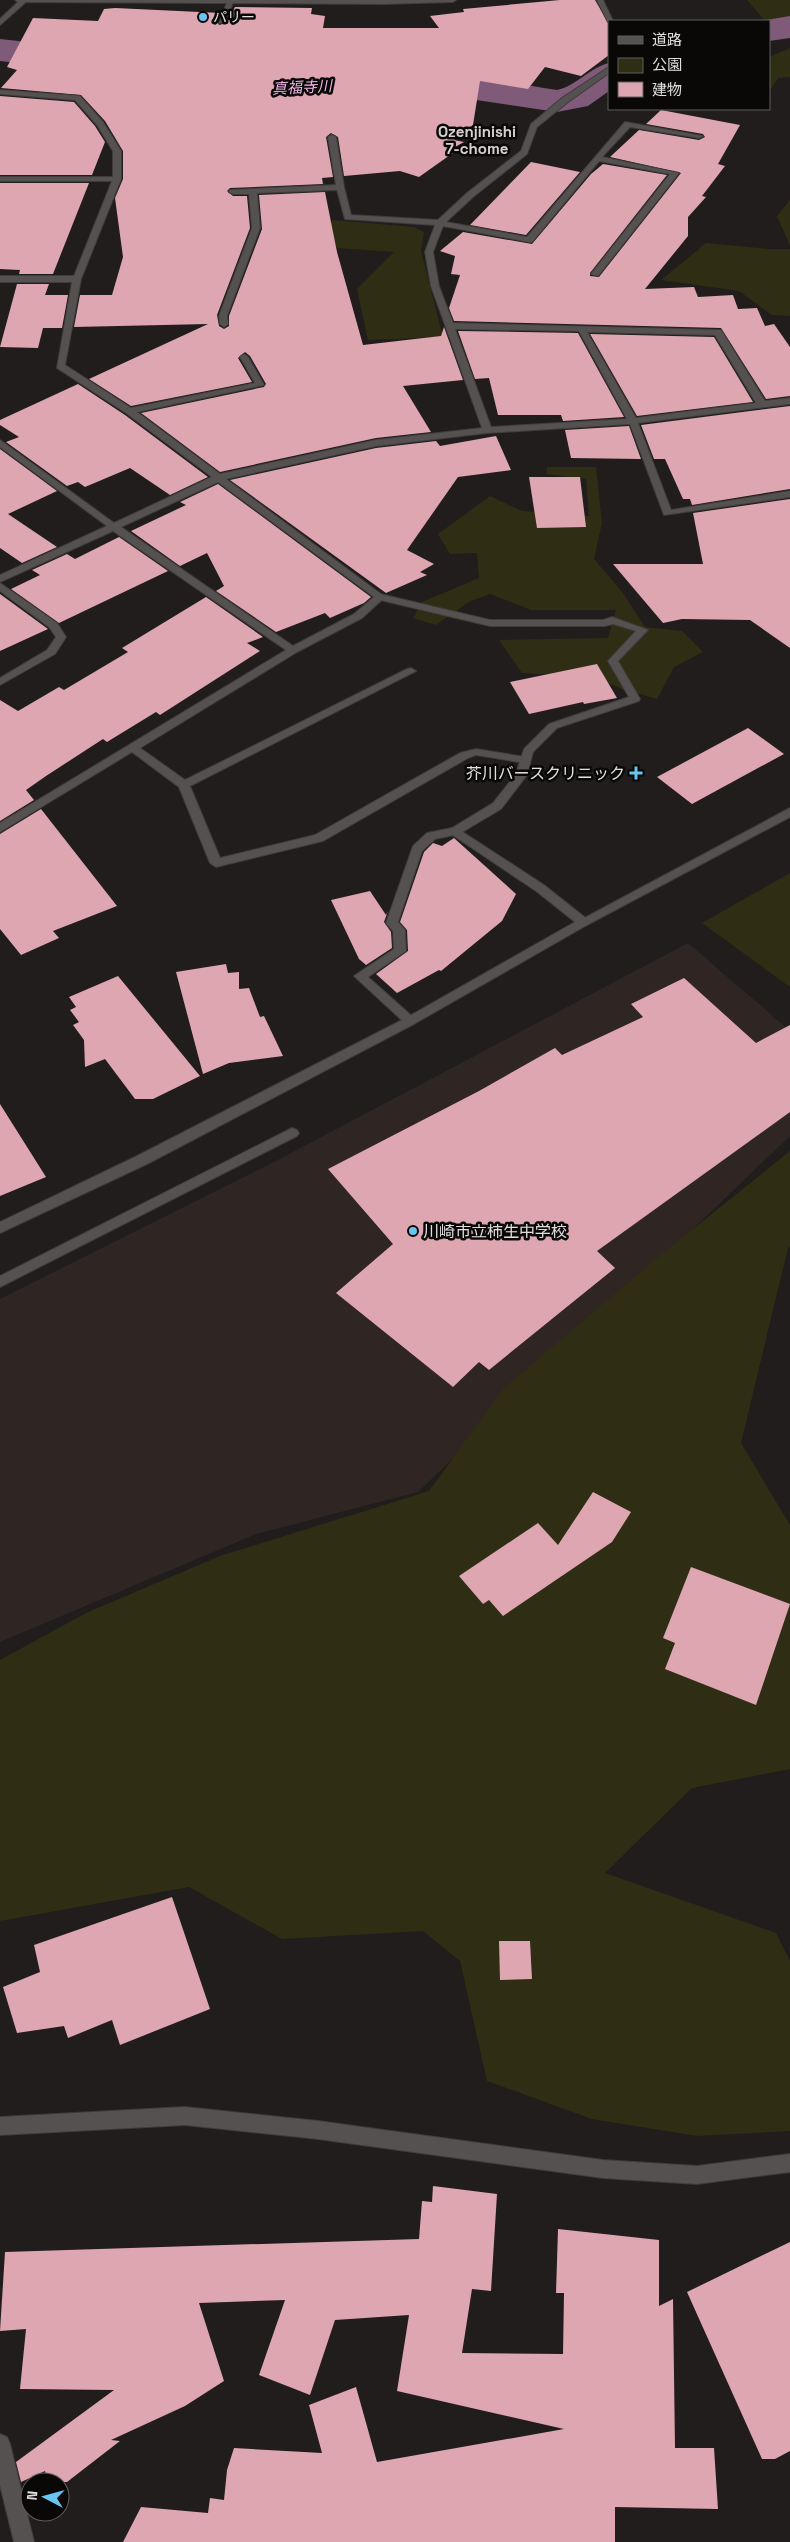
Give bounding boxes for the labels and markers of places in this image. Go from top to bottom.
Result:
place label: パリー [213,8,255,26]
marker: パリー [197,11,209,23]
place label: 芥川バースクリニック [466,763,625,784]
marker: 芥川バースクリニック [629,766,643,780]
place label: 川崎市立柿生中学校 [423,1221,567,1242]
marker: 川崎市立柿生中学校 [407,1225,419,1237]

